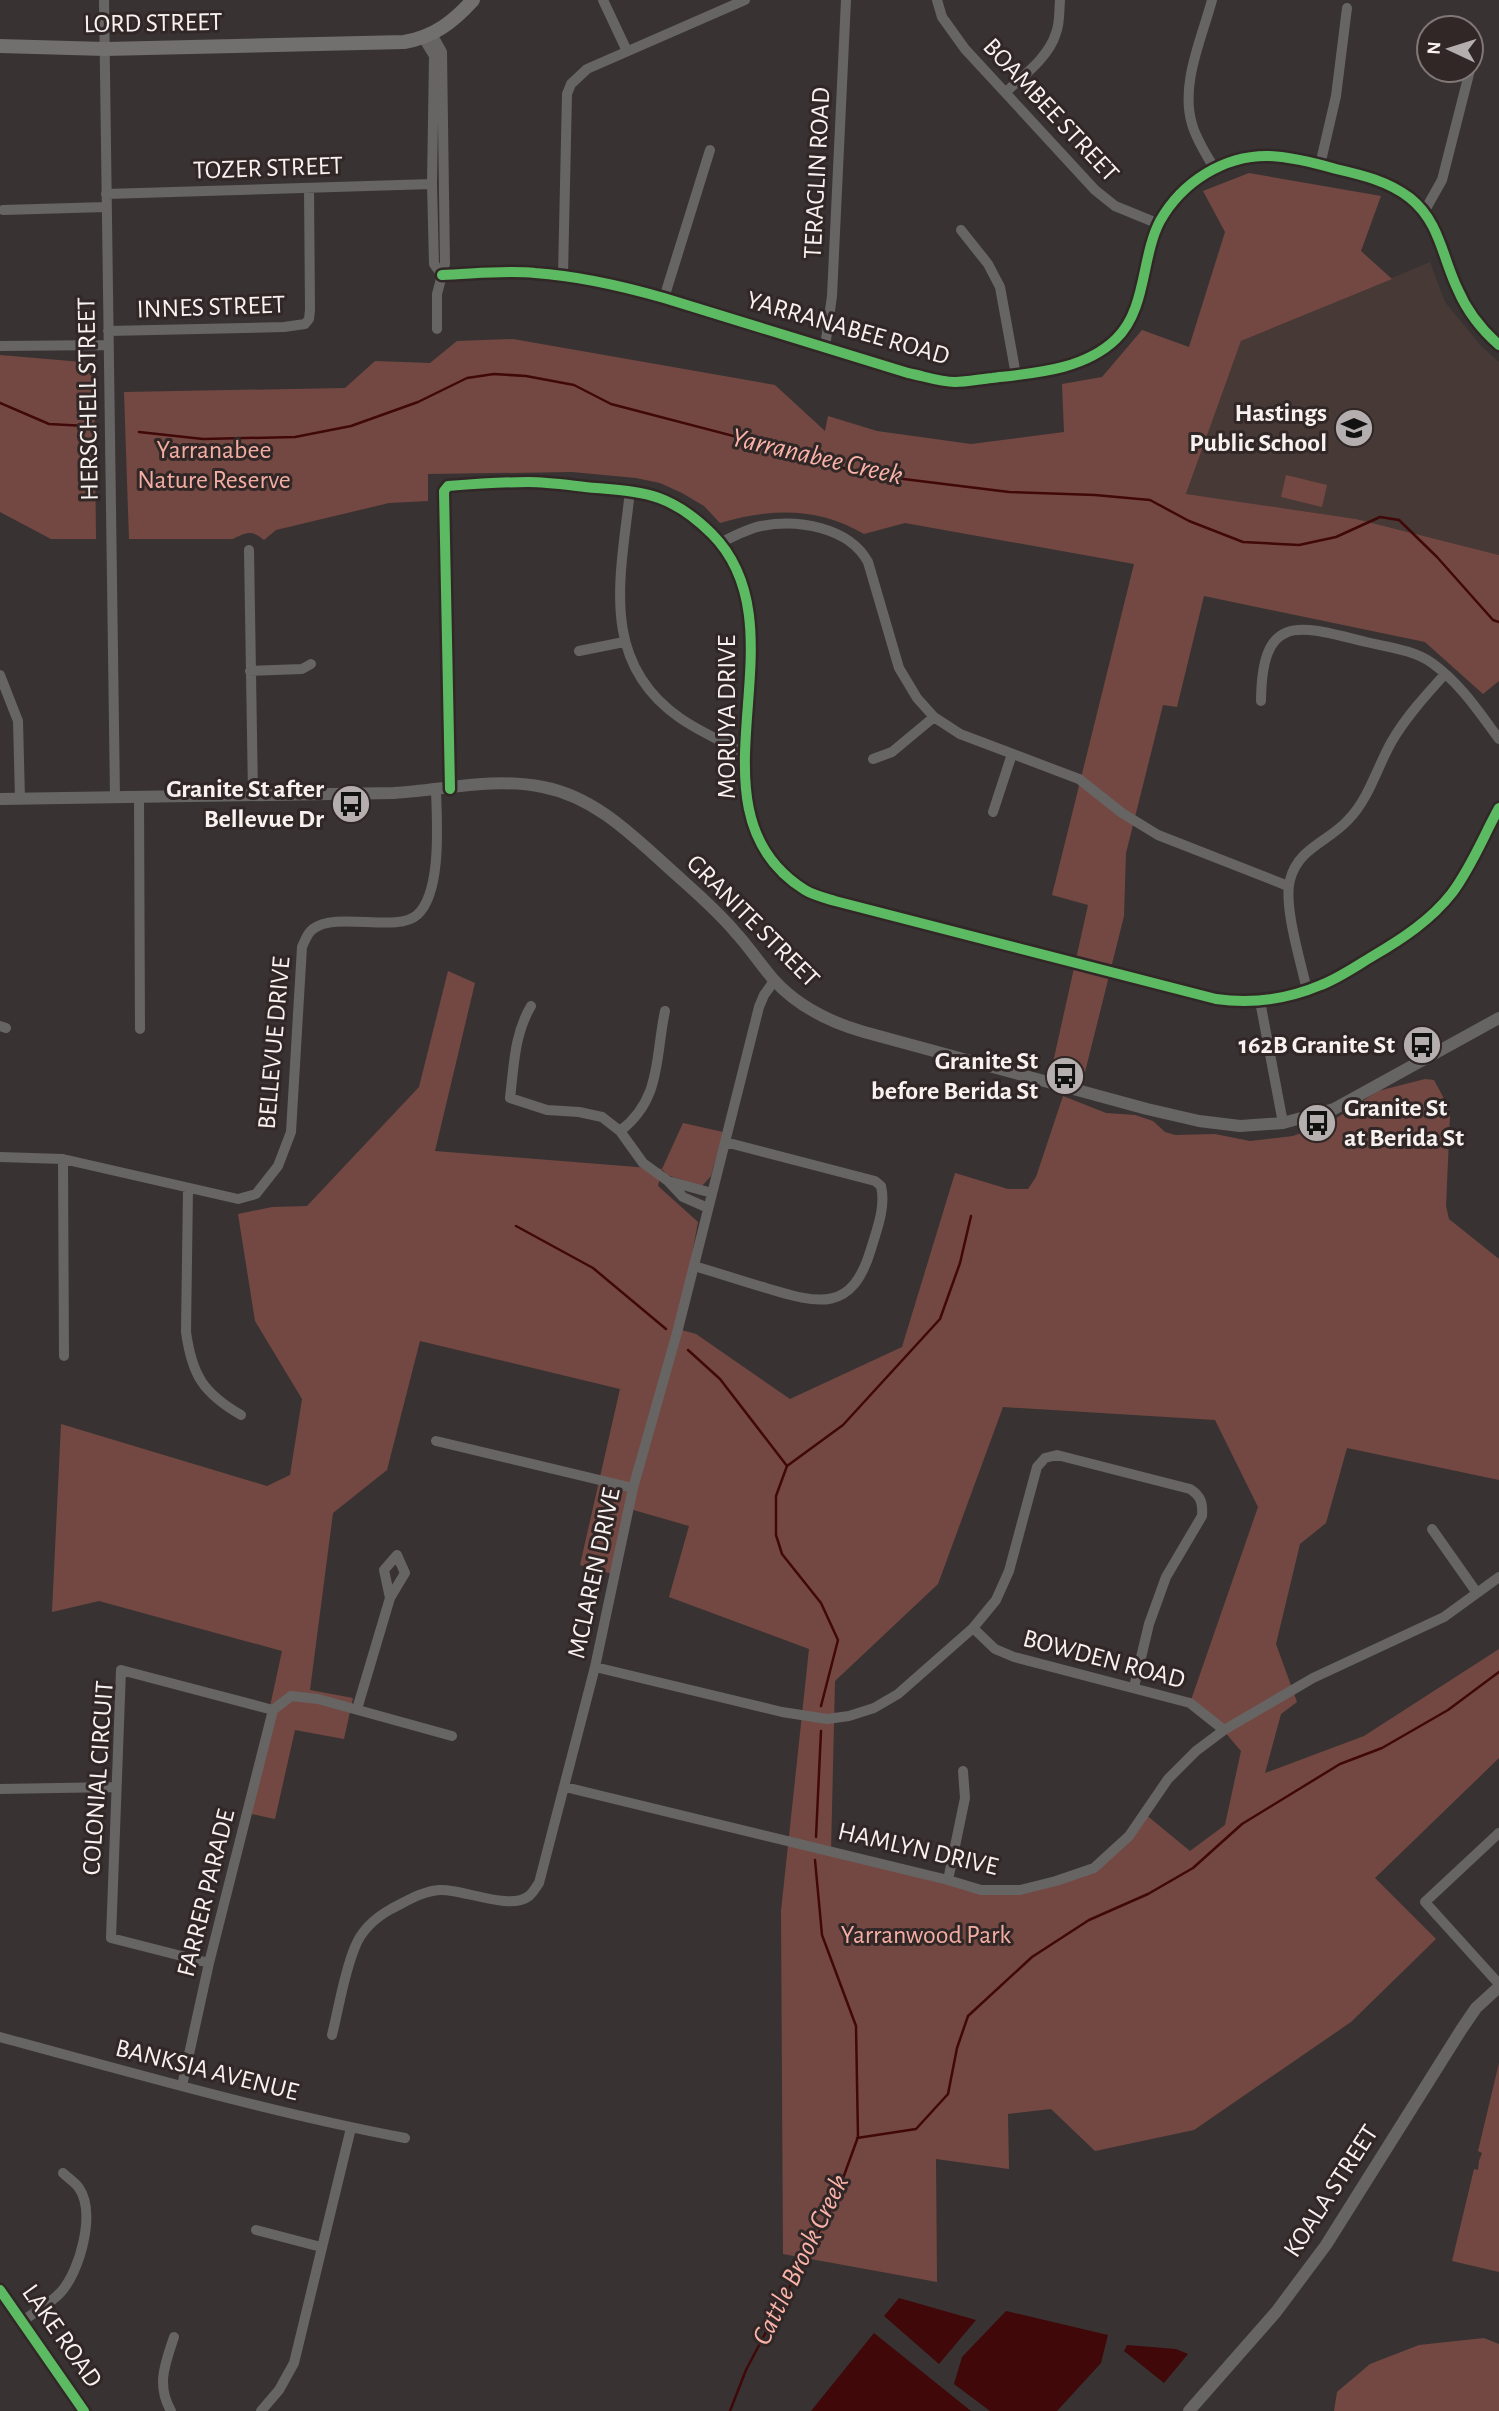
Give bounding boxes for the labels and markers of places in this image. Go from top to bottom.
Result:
place label: Hastings Public School [1189,400,1327,456]
school or university icon: Hastings Public School [1333,407,1375,449]
place label: Granite St after Bellevue Dr [166,776,324,832]
bus stop icon: Granite St after Bellevue Dr [330,783,372,825]
bus stop icon: 162B Granite St [1401,1024,1443,1066]
place label: 162B Granite St [1239,1032,1395,1058]
place label: Granite St before Berida St [871,1048,1038,1104]
bus stop icon: Granite St before Berida St [1044,1055,1086,1097]
place label: Granite St at Berida St [1344,1095,1464,1151]
bus stop icon: Granite St at Berida St [1296,1102,1338,1144]

